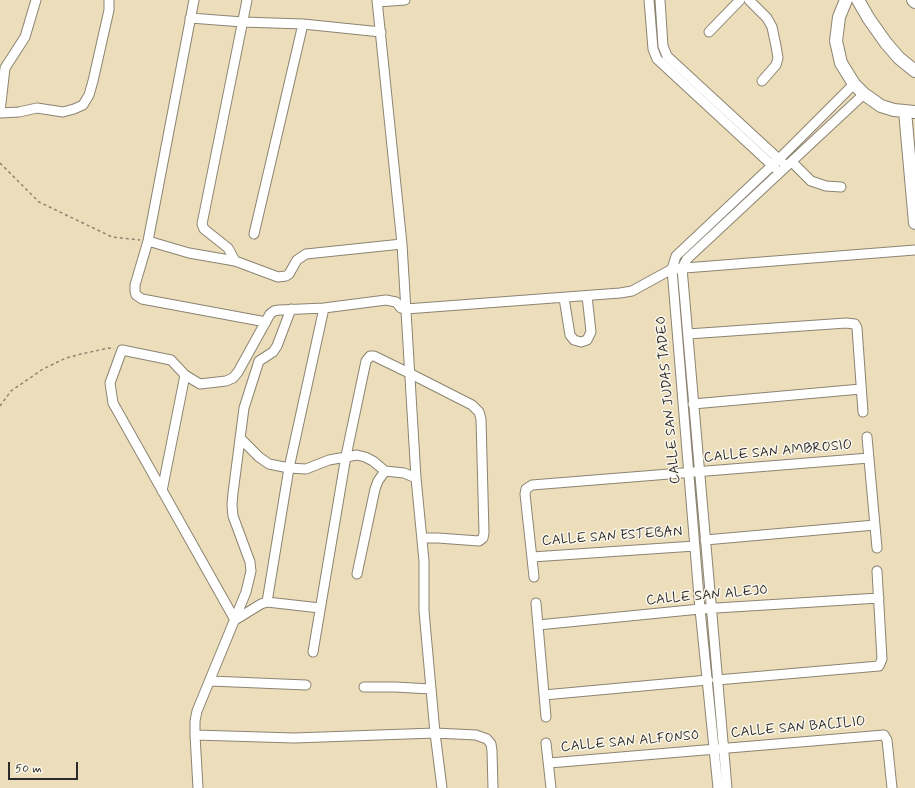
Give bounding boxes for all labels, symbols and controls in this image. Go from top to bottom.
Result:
street label: CALLE SAN JUDAS TADEO [653,315,685,485]
street label: CALLE SAN AMBROSIO [703,437,853,467]
street label: CALLE SAN ESTEBAN [541,524,683,550]
street label: CALLE SAN ALEJO [645,582,769,610]
street label: CALLE SAN BACILIO [730,714,866,742]
street label: CALLE SAN ALFONSO [560,728,700,756]
scale bar [10,754,80,780]
text: 50 m [15,761,42,777]

